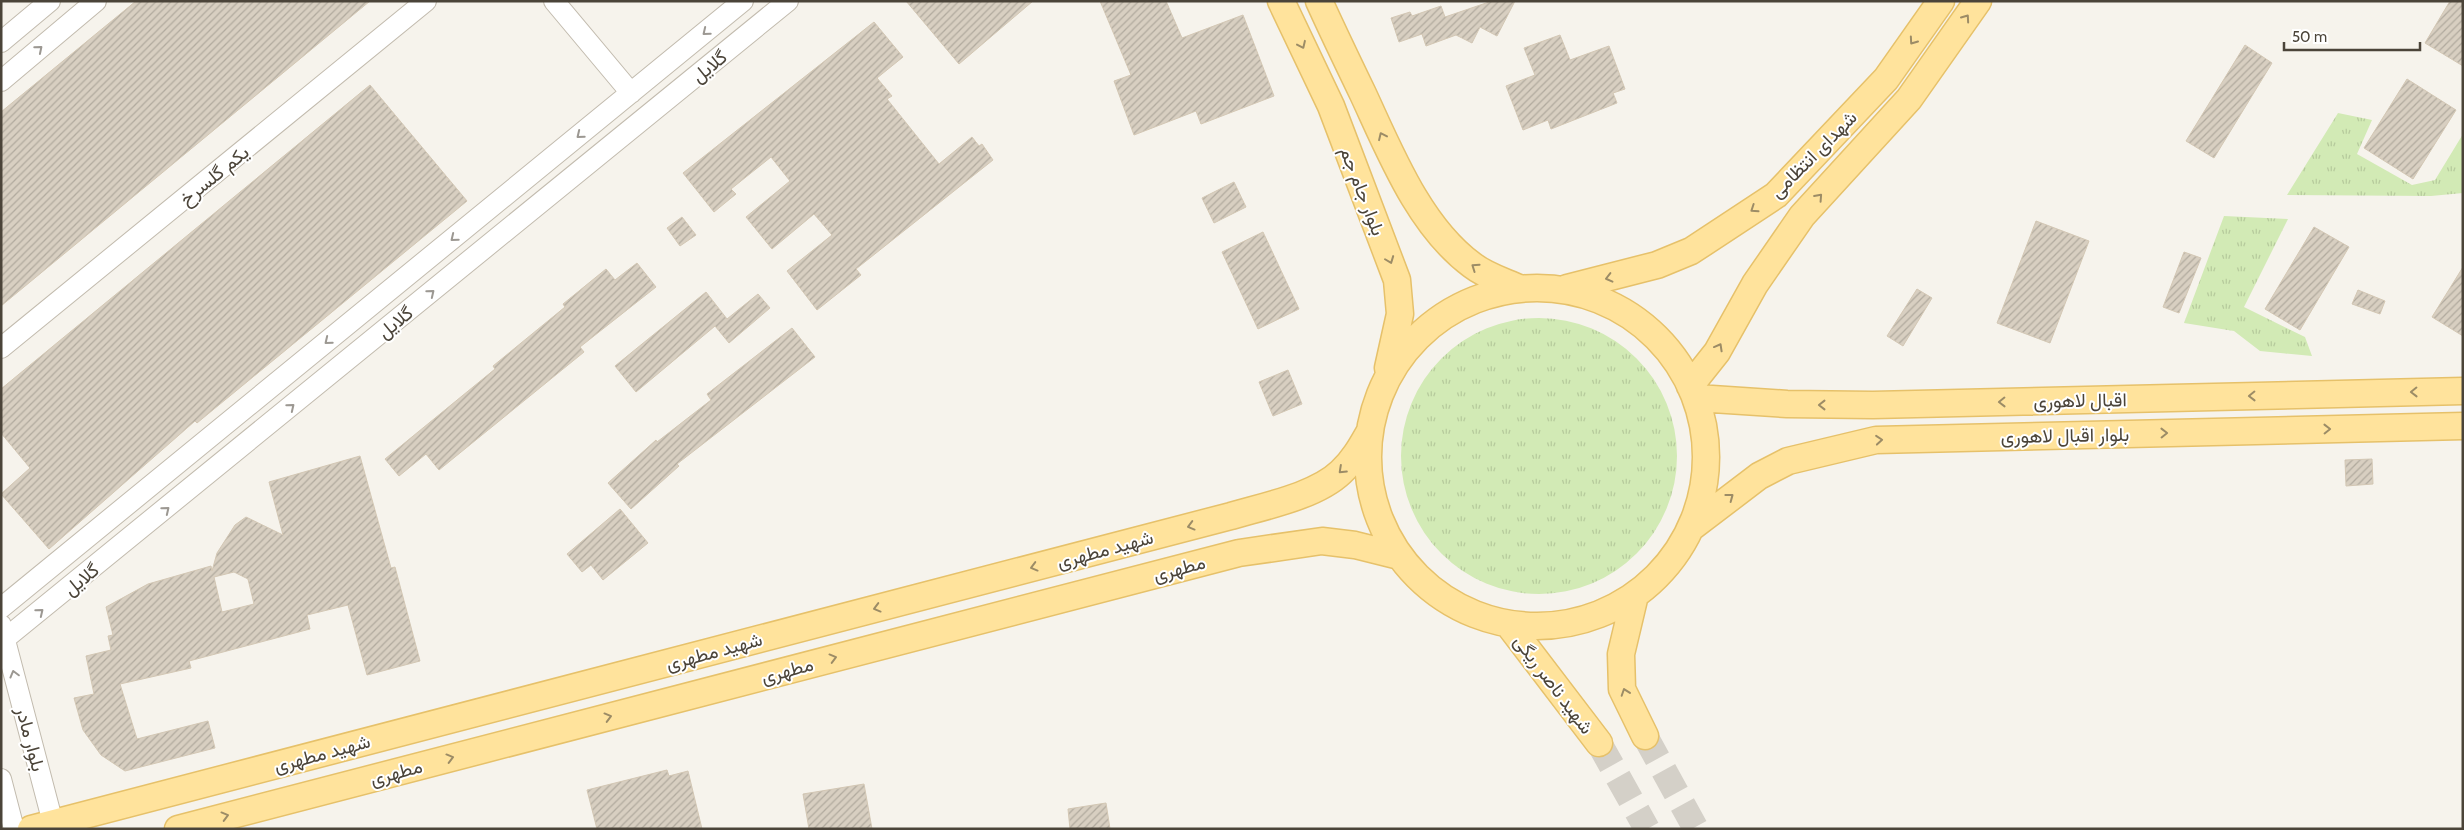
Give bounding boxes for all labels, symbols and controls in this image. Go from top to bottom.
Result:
one-way arrow [1961,15,1969,24]
scale bar [2284,20,2420,52]
one-way arrow [702,27,711,36]
text: 50 m [2292,28,2327,46]
one-way arrow [1910,35,1919,45]
one-way arrow [1295,40,1306,49]
street label: گلایل [687,45,732,88]
one-way arrow [33,46,42,55]
street label: شهدای انتظامی [1765,106,1862,203]
one-way arrow [577,129,586,137]
one-way arrow [1378,132,1388,141]
street label: یکم گلسرخ [175,140,254,211]
street label: بلوار جام جم [1334,143,1390,239]
one-way arrow [1813,194,1822,203]
one-way arrow [1750,203,1760,212]
one-way arrow [451,232,460,240]
one-way arrow [1384,255,1394,264]
one-way arrow [1472,264,1481,273]
one-way arrow [1604,272,1613,283]
one-way arrow [425,290,434,298]
street label: گلایل [373,301,418,344]
one-way arrow [325,335,334,343]
one-way arrow [1713,343,1723,352]
one-way arrow [2410,387,2418,397]
street label: اقبال لاهوری [2033,388,2127,413]
one-way arrow [2247,390,2255,401]
one-way arrow [1997,396,2005,407]
one-way arrow [1817,400,1825,410]
one-way arrow [286,403,295,412]
street label: بلوار اقبال لاهوری [2000,423,2130,448]
one-way arrow [2323,424,2331,434]
one-way arrow [2160,428,2168,438]
one-way arrow [1876,435,1884,446]
one-way arrow [1338,464,1347,473]
one-way arrow [1724,495,1733,503]
one-way arrow [160,506,169,515]
one-way arrow [1187,520,1196,531]
street label: شهید مطهری [1054,526,1156,573]
street label: مطهری [1150,550,1208,586]
street label: گلایل [59,558,104,601]
one-way arrow [1029,561,1038,572]
one-way arrow [872,602,881,613]
one-way arrow [34,610,43,618]
street label: شهید مطهری [663,628,765,675]
street label: شهید ناصر ریگی [1509,630,1598,738]
street label: مطهری [758,652,816,688]
one-way arrow [828,654,836,664]
one-way arrow [9,670,20,679]
one-way arrow [1621,688,1631,697]
street label: بلوار مادر [11,703,50,774]
one-way arrow [603,712,612,723]
street label: شهید مطهری [271,730,373,777]
one-way arrow [446,753,455,764]
street label: مطهری [367,754,425,790]
one-way arrow [221,812,229,822]

